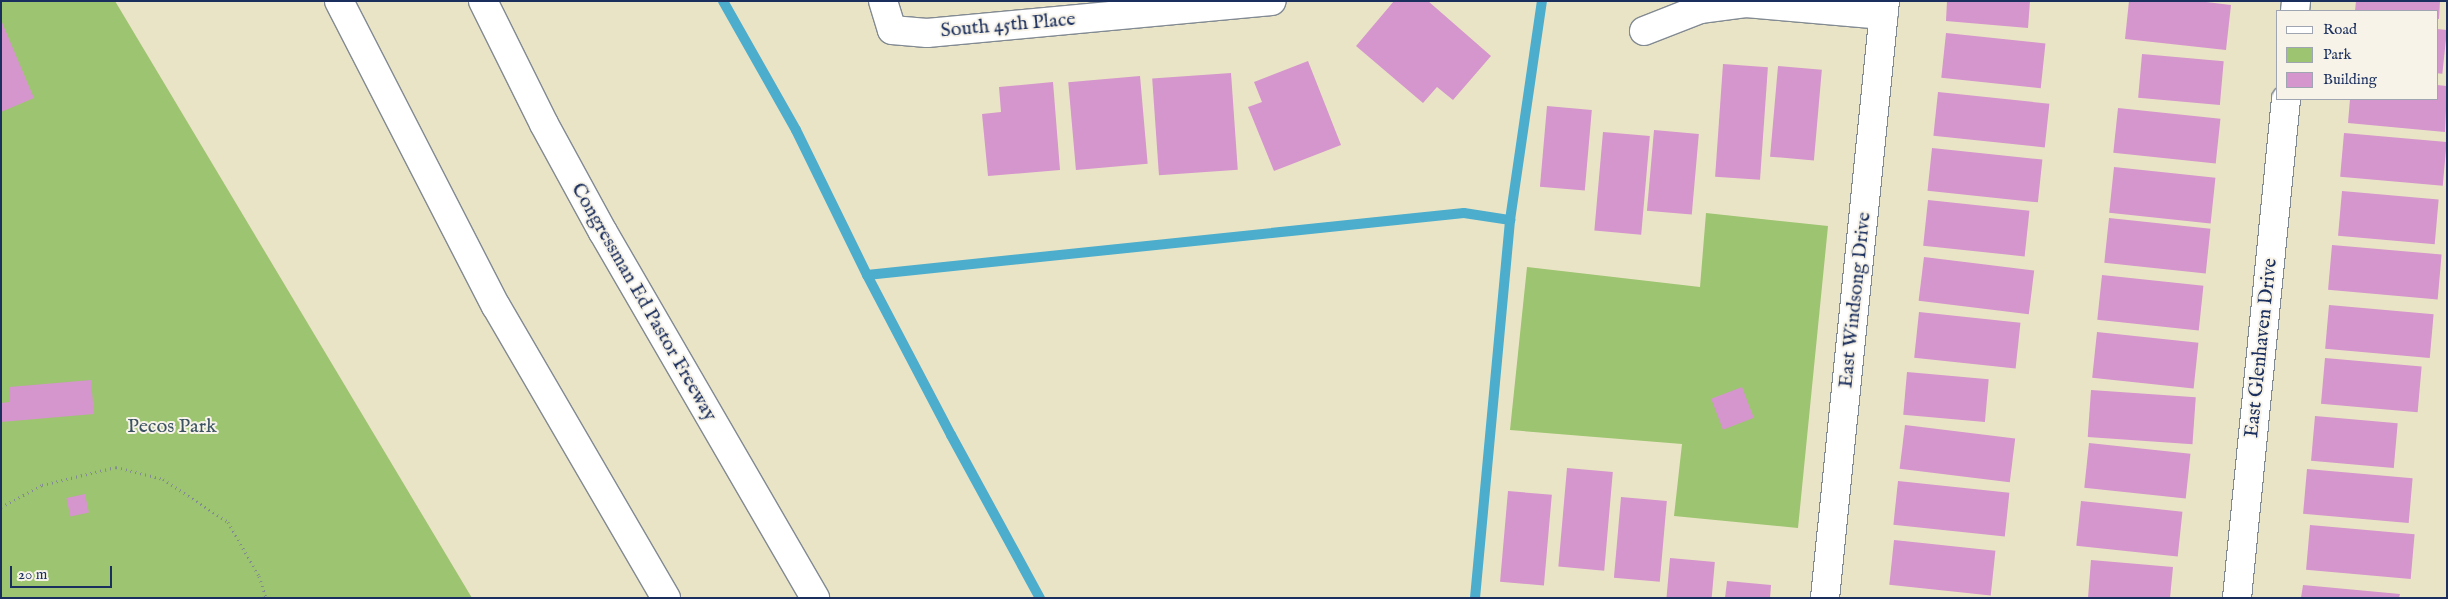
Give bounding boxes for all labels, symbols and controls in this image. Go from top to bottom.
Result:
street label: South 45th Place [939,7,1077,43]
legend [2276,10,2438,100]
text: Road [2323,20,2357,39]
text: Park [2323,45,2352,64]
text: Building [2323,70,2377,89]
street label: Congressman Ed Pastor Freeway [566,179,722,425]
street label: East Windsong Drive [1834,211,1876,389]
street label: East Glenhaven Drive [2240,257,2282,439]
park label: Pecos Park [127,414,217,438]
scale bar [12,556,115,588]
text: 20 m [18,565,47,584]

